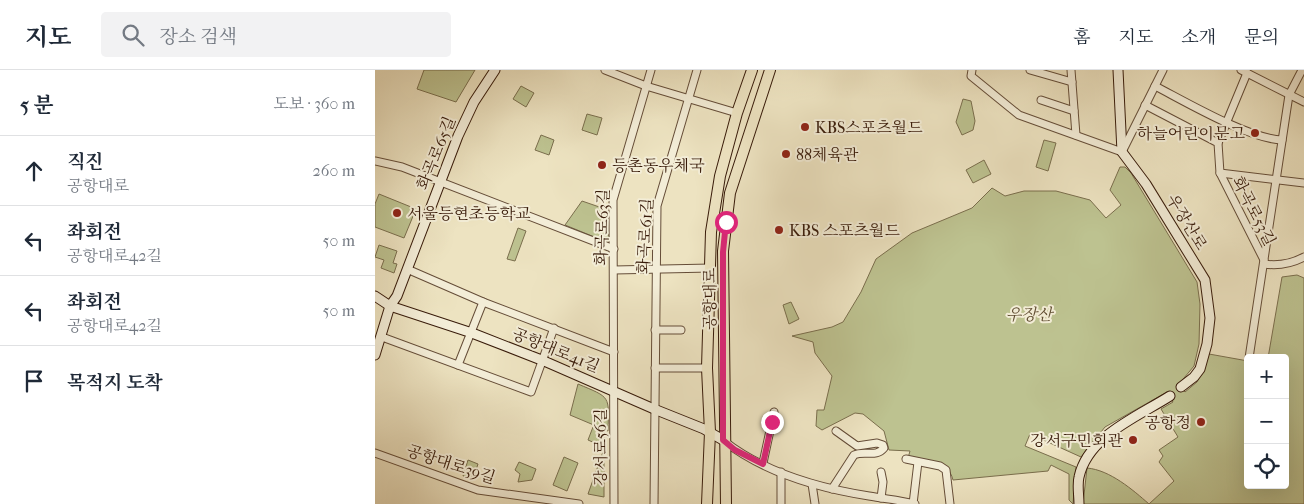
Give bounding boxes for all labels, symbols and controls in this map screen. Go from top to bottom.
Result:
search box [101,12,451,57]
icon: search [119,21,147,49]
text: 지도 [25,23,71,51]
text: 장소 검색 [159,26,237,48]
text: 홈 [1073,27,1091,48]
text: 지도 [1119,27,1153,48]
text: 소개 [1181,27,1216,48]
text: 문의 [1244,27,1279,48]
text: 5 분 [20,93,54,117]
text: 도보 · 360 m [273,94,355,113]
street label: 화곡로65길 [413,114,459,192]
place label: KBS스포츠월드 [815,118,923,137]
marker: KBS스포츠월드 [799,121,811,133]
place label: 하늘어린이문고 [1137,124,1246,143]
marker: 하늘어린이문고 [1249,127,1261,139]
place label: 88체육관 [796,145,859,164]
marker: 88체육관 [780,148,792,160]
text: 직진 [67,151,104,173]
place label: 등촌동우체국 [612,156,705,175]
icon: ahead [20,157,48,185]
marker: 등촌동우체국 [596,159,608,171]
text: 260 m [313,161,355,180]
street label: 화곡로53길 [1228,173,1280,249]
text: 공항대로 [67,176,129,195]
street label: 화곡로63길 [591,188,613,266]
street label: 우장산로 [1163,191,1211,254]
street label: 화곡로61길 [634,197,656,275]
place label: 서울등현초등학교 [407,204,531,223]
marker: 서울등현초등학교 [391,207,403,219]
route start [715,211,738,234]
text: 좌회전 [67,221,122,243]
place label: KBS 스포츠월드 [789,221,901,240]
marker: KBS 스포츠월드 [773,224,785,236]
icon: left [20,227,48,255]
text: 50 m [323,231,355,250]
text: 공항대로42길 [67,246,162,265]
street label: 공항대로 [700,268,719,330]
text: 좌회전 [67,291,122,313]
icon: left [20,297,48,325]
text: 50 m [323,301,355,320]
park label: 우장산 [1006,305,1055,324]
text: 공항대로42길 [67,316,162,335]
street label: 공항대로41길 [510,324,602,376]
map controls [1244,354,1289,489]
button: + [1244,354,1289,399]
icon: arrive [20,367,48,395]
text: 목적지 도착 [67,372,163,394]
button: − [1244,399,1289,444]
street label: 강서로56길 [591,408,610,486]
route end [761,411,784,434]
place label: 공항정 [1145,413,1191,432]
marker: 공항정 [1195,416,1207,428]
place label: 강서구민회관 [1030,431,1124,450]
marker: 강서구민회관 [1127,434,1139,446]
street label: 공항대로39길 [404,441,498,487]
button: locate [1244,444,1289,489]

